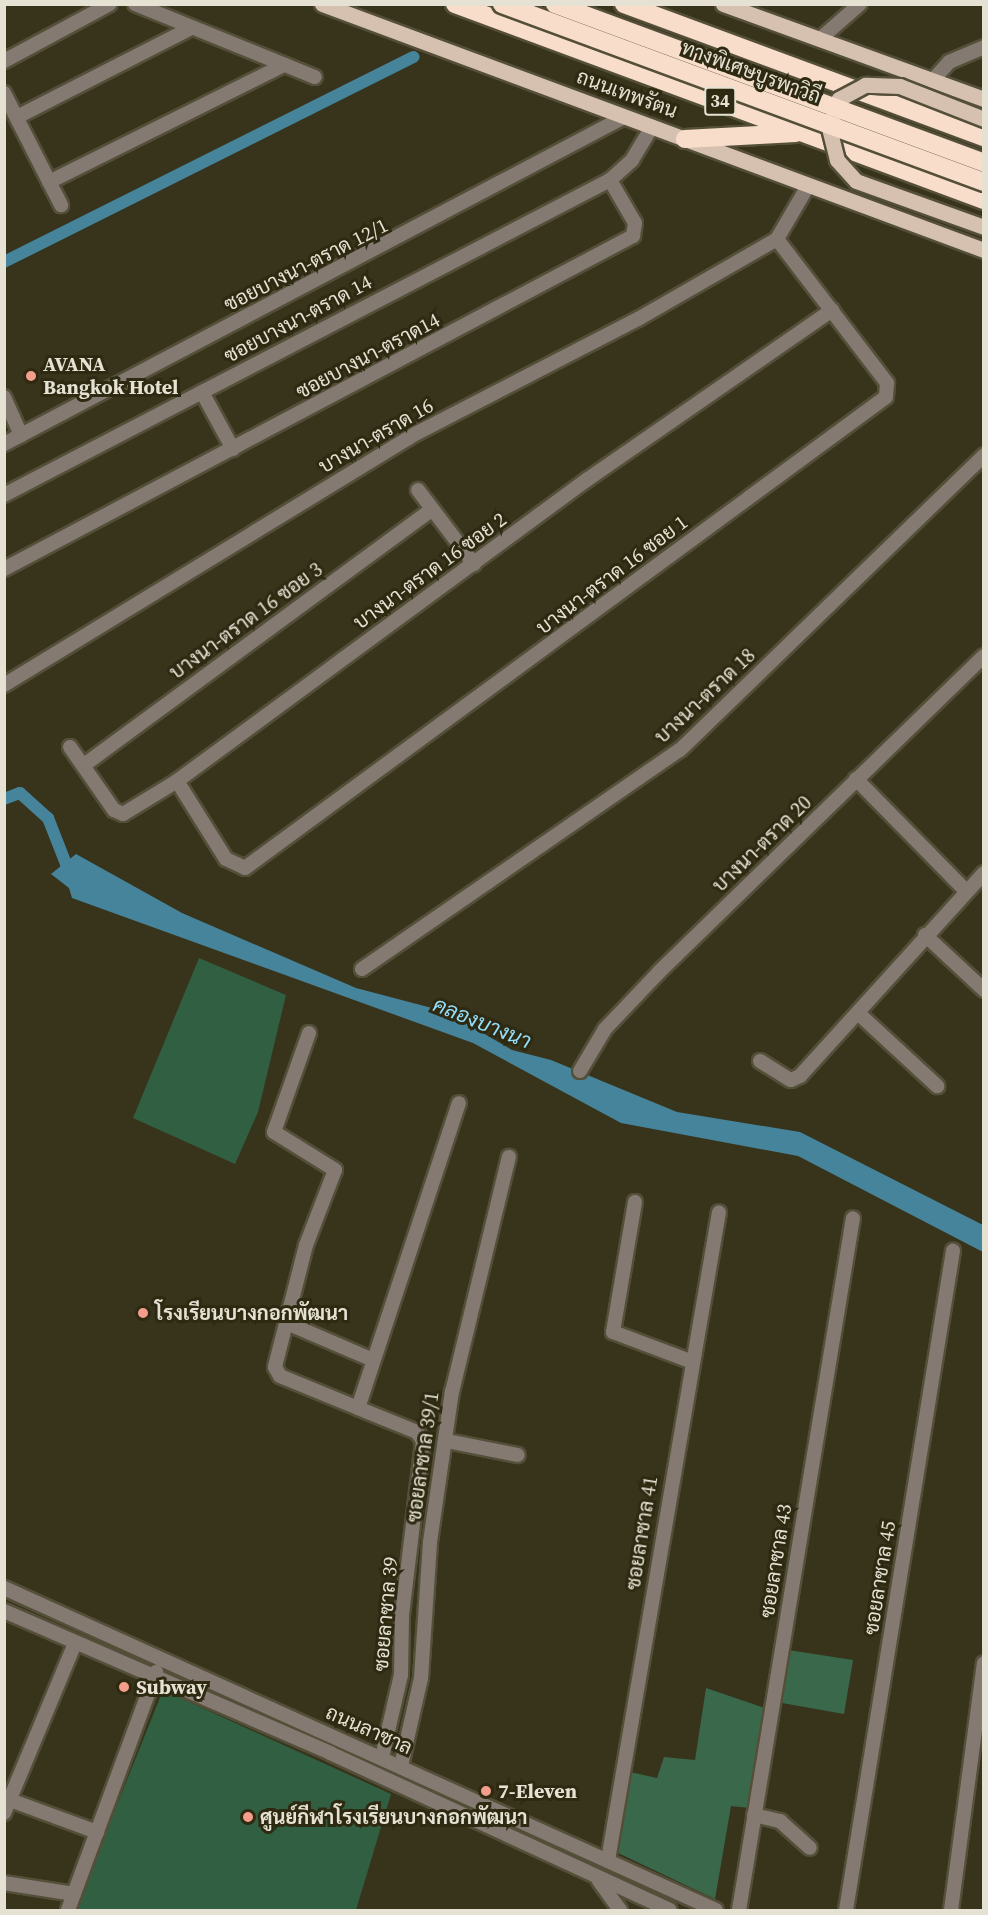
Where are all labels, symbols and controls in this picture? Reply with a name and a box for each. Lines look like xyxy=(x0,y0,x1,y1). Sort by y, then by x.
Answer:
street label: ทางพิเศษบูรพาวิถี xyxy=(678,36,824,108)
street label: ถนนเทพรัตน xyxy=(573,65,681,123)
road number: 34 xyxy=(704,86,736,116)
street label: ซอยบางนา-ตราด 12/1 xyxy=(220,213,392,317)
street label: ซอยบางนา-ตราด 14 xyxy=(220,270,376,368)
street label: ซอยบางนา-ตราด14 xyxy=(292,308,444,404)
place label: AVANA Bangkok Hotel xyxy=(43,352,178,399)
marker: AVANA Bangkok Hotel xyxy=(24,369,38,383)
street label: บางนา-ตราด 16 xyxy=(314,394,438,478)
street label: บางนา-ตราด 16 ซอย 2 xyxy=(349,507,511,635)
street label: บางนา-ตราด 16 ซอย 1 xyxy=(532,510,692,640)
street label: บางนา-ตราด 16 ซอย 3 xyxy=(165,557,327,685)
street label: บางนา-ตราด 18 xyxy=(650,643,760,749)
street label: บางนา-ตราด 20 xyxy=(707,791,817,897)
water label: คลองบางนา xyxy=(429,992,535,1054)
place label: โรงเรียนบางกอกพัฒนา xyxy=(155,1301,348,1325)
marker: โรงเรียนบางกอกพัฒนา xyxy=(136,1306,150,1320)
street label: ซอยลาซาล 39/1 xyxy=(402,1390,444,1524)
street label: ซอยลาซาล 41 xyxy=(621,1474,663,1592)
street label: ซอยลาซาล 43 xyxy=(755,1502,797,1620)
street label: ซอยลาซาล 45 xyxy=(859,1519,901,1637)
street label: ซอยลาซาล 39 xyxy=(369,1556,403,1672)
place label: Subway xyxy=(136,1675,207,1699)
marker: Subway xyxy=(117,1680,131,1694)
street label: ถนนลาซาล xyxy=(322,1700,416,1760)
place label: 7-Eleven xyxy=(498,1779,577,1803)
marker: 7-Eleven xyxy=(479,1784,493,1798)
place label: ศูนย์กีฬาโรงเรียนบางกอกพัฒนา xyxy=(260,1805,527,1829)
marker: ศูนย์กีฬาโรงเรียนบางกอกพัฒนา xyxy=(241,1810,255,1824)

